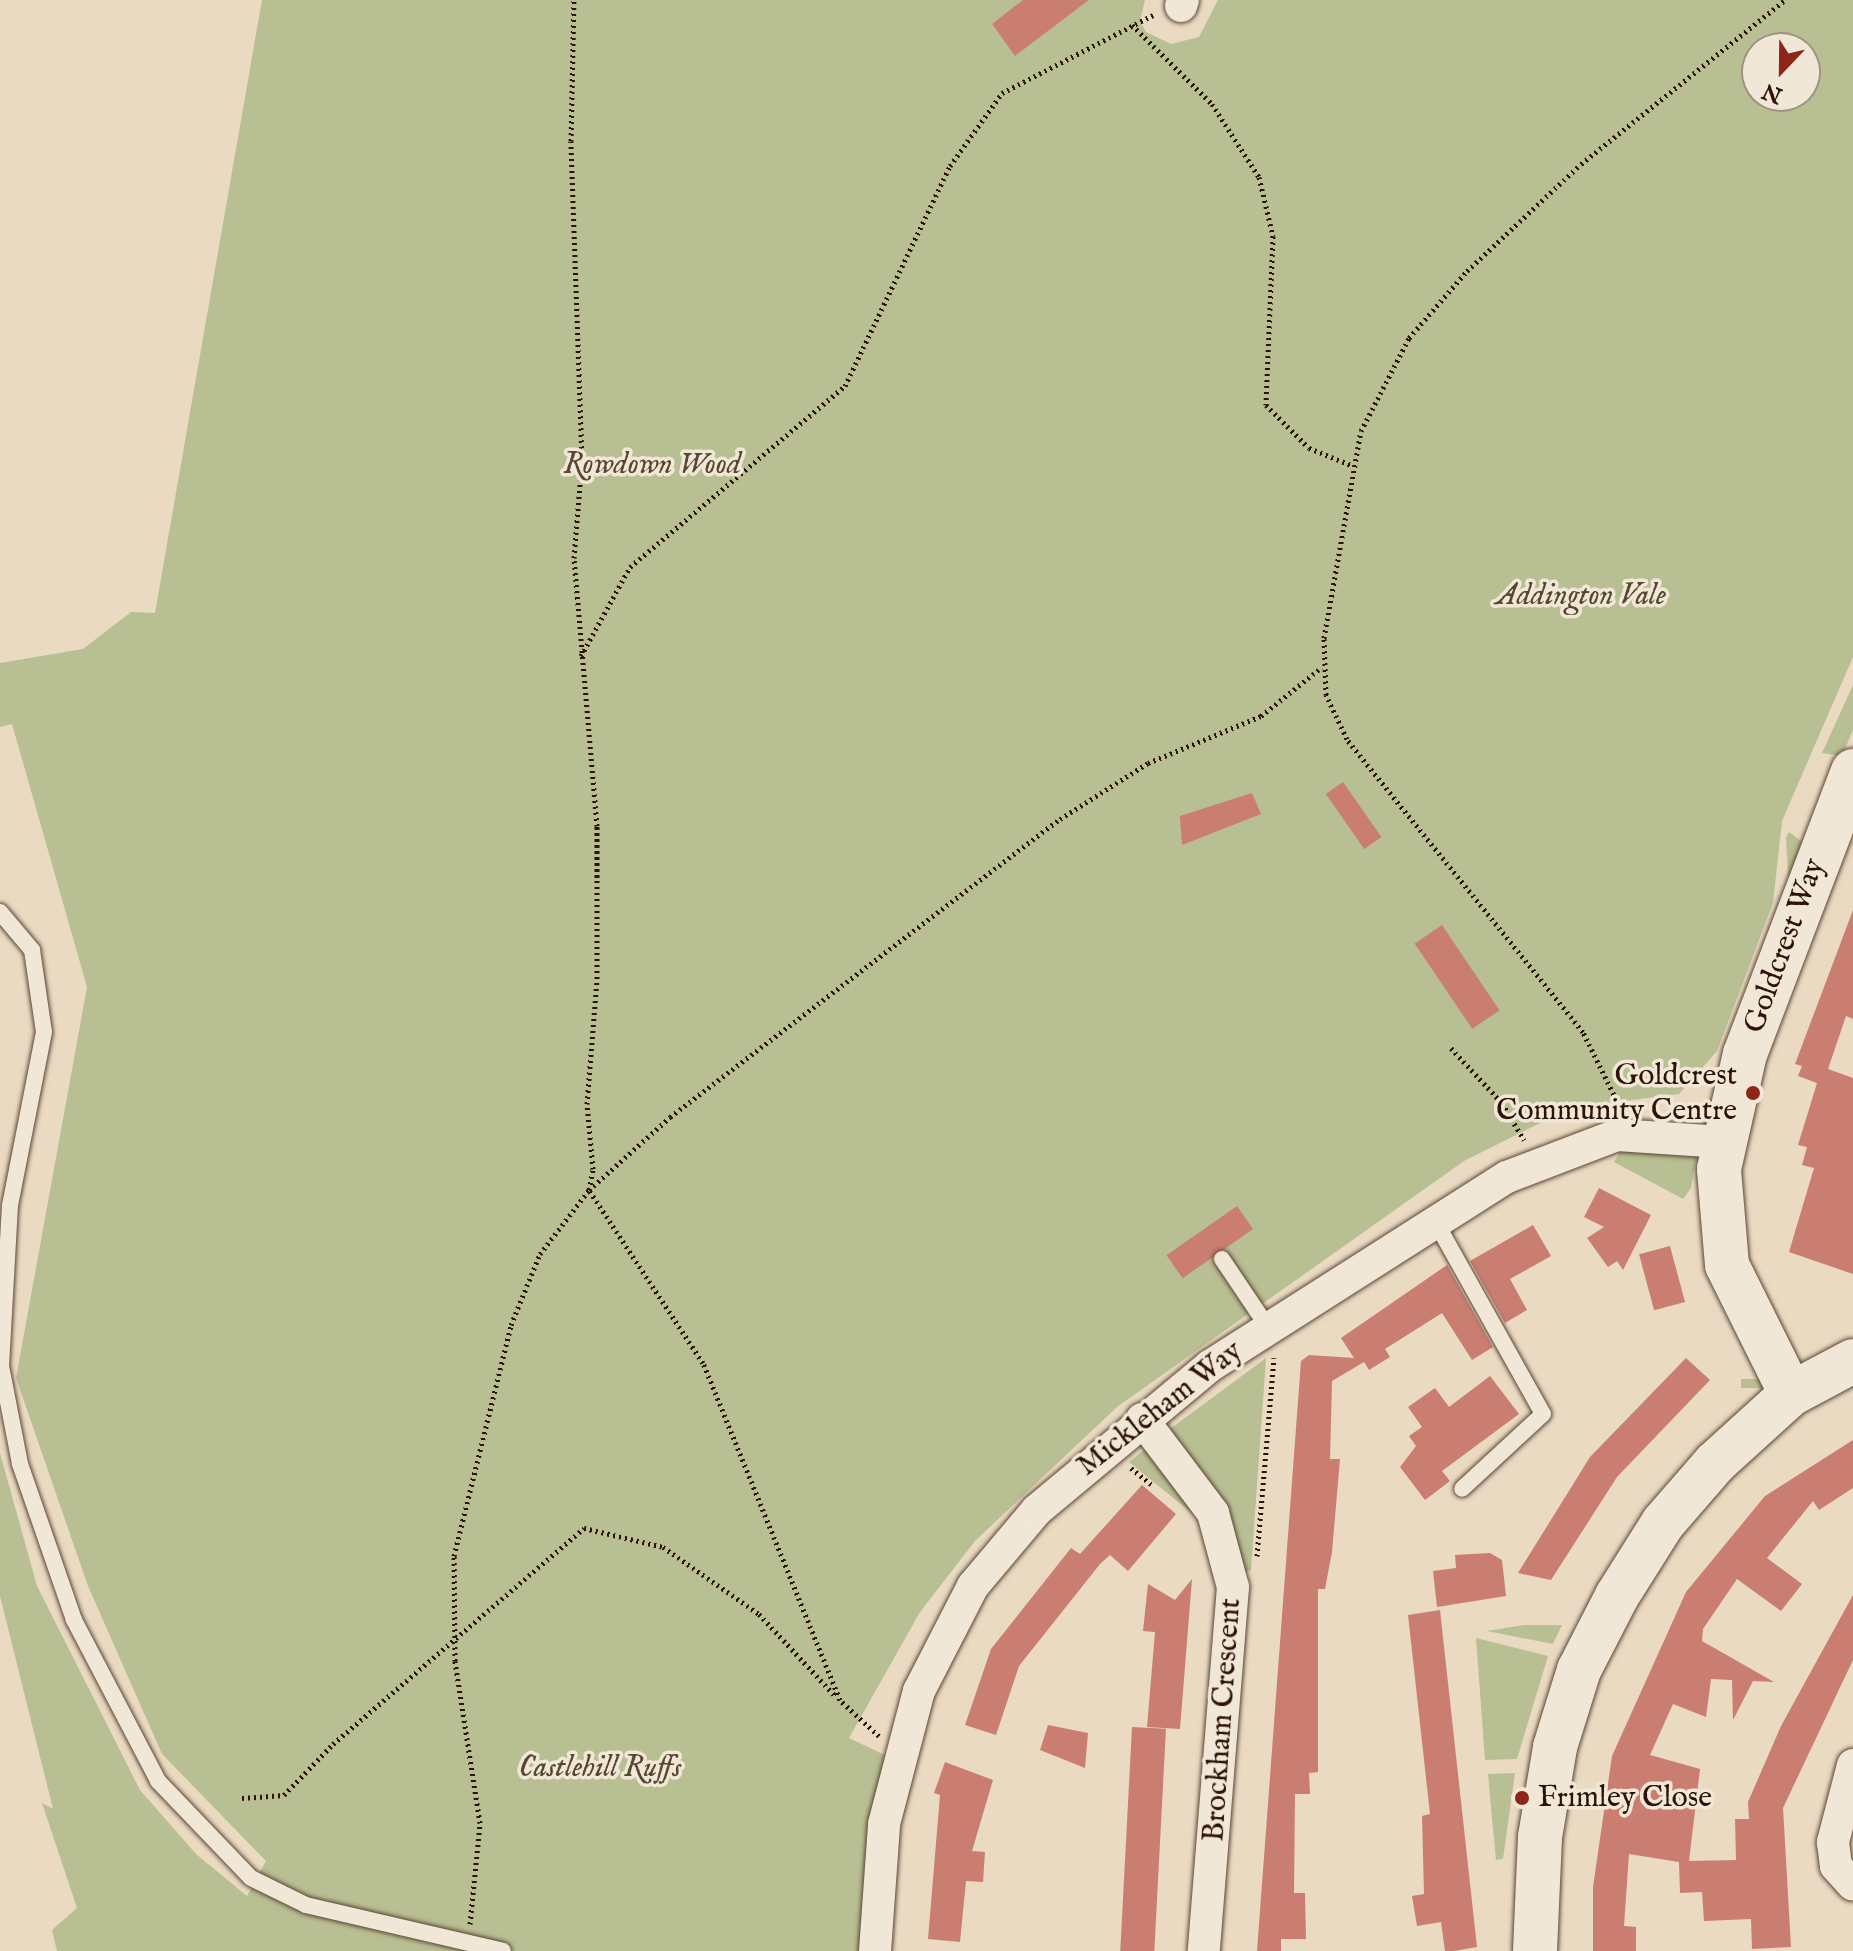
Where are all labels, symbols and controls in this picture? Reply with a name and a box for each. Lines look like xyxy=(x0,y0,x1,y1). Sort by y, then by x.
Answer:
north arrow xyxy=(1741,32,1821,112)
text: N xyxy=(1759,76,1787,109)
park label: Rowdown Wood xyxy=(563,447,741,483)
park label: Addington Vale xyxy=(1496,578,1666,614)
street label: Goldcrest Way xyxy=(1737,854,1833,1038)
place label: Goldcrest Community Centre xyxy=(1496,1058,1737,1128)
marker: Goldcrest Community Centre xyxy=(1744,1084,1762,1102)
street label: Mickleham Way xyxy=(1070,1333,1250,1485)
street label: Brockham Crescent xyxy=(1197,1597,1249,1843)
park label: Castlehill Ruffs xyxy=(519,1750,681,1786)
place label: Frimley Close xyxy=(1538,1780,1712,1816)
marker: Frimley Close xyxy=(1513,1789,1531,1807)

